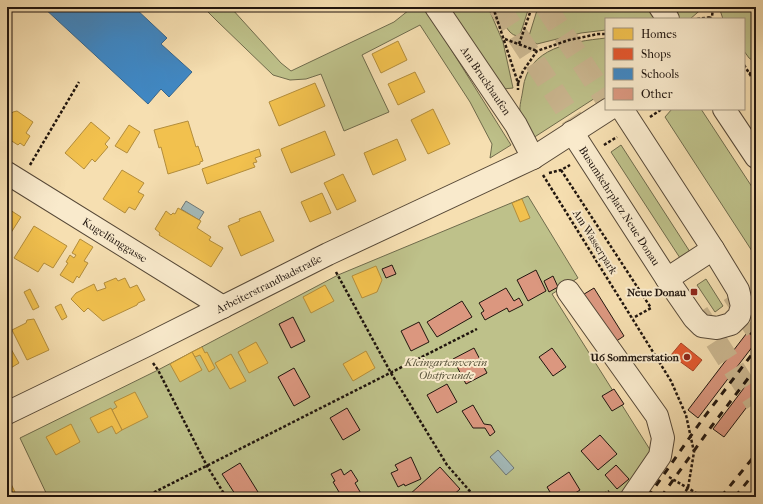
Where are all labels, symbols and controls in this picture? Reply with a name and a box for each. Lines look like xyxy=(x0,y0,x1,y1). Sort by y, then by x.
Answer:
legend xyxy=(605,18,745,110)
text: Homes xyxy=(641,27,677,41)
street label: Am Bruckhaufen xyxy=(458,43,514,118)
text: Shops xyxy=(641,47,671,61)
text: Schools xyxy=(641,67,680,81)
text: Other xyxy=(641,87,673,101)
street label: Busumkehrplatz Neue Donau xyxy=(577,144,663,269)
street label: Am Wasserpark xyxy=(569,206,620,277)
street label: Kugelfanggasse xyxy=(80,215,150,265)
street label: Arbeiterstrandbadstraße xyxy=(213,252,324,316)
place label: Neue Donau xyxy=(627,286,687,299)
marker: Neue Donau xyxy=(689,287,699,297)
place label: U6 Sommerstation xyxy=(590,351,680,364)
marker: U6 Sommerstation xyxy=(682,352,692,362)
park label: Kleingartenverein Obstfreunde xyxy=(404,356,487,382)

